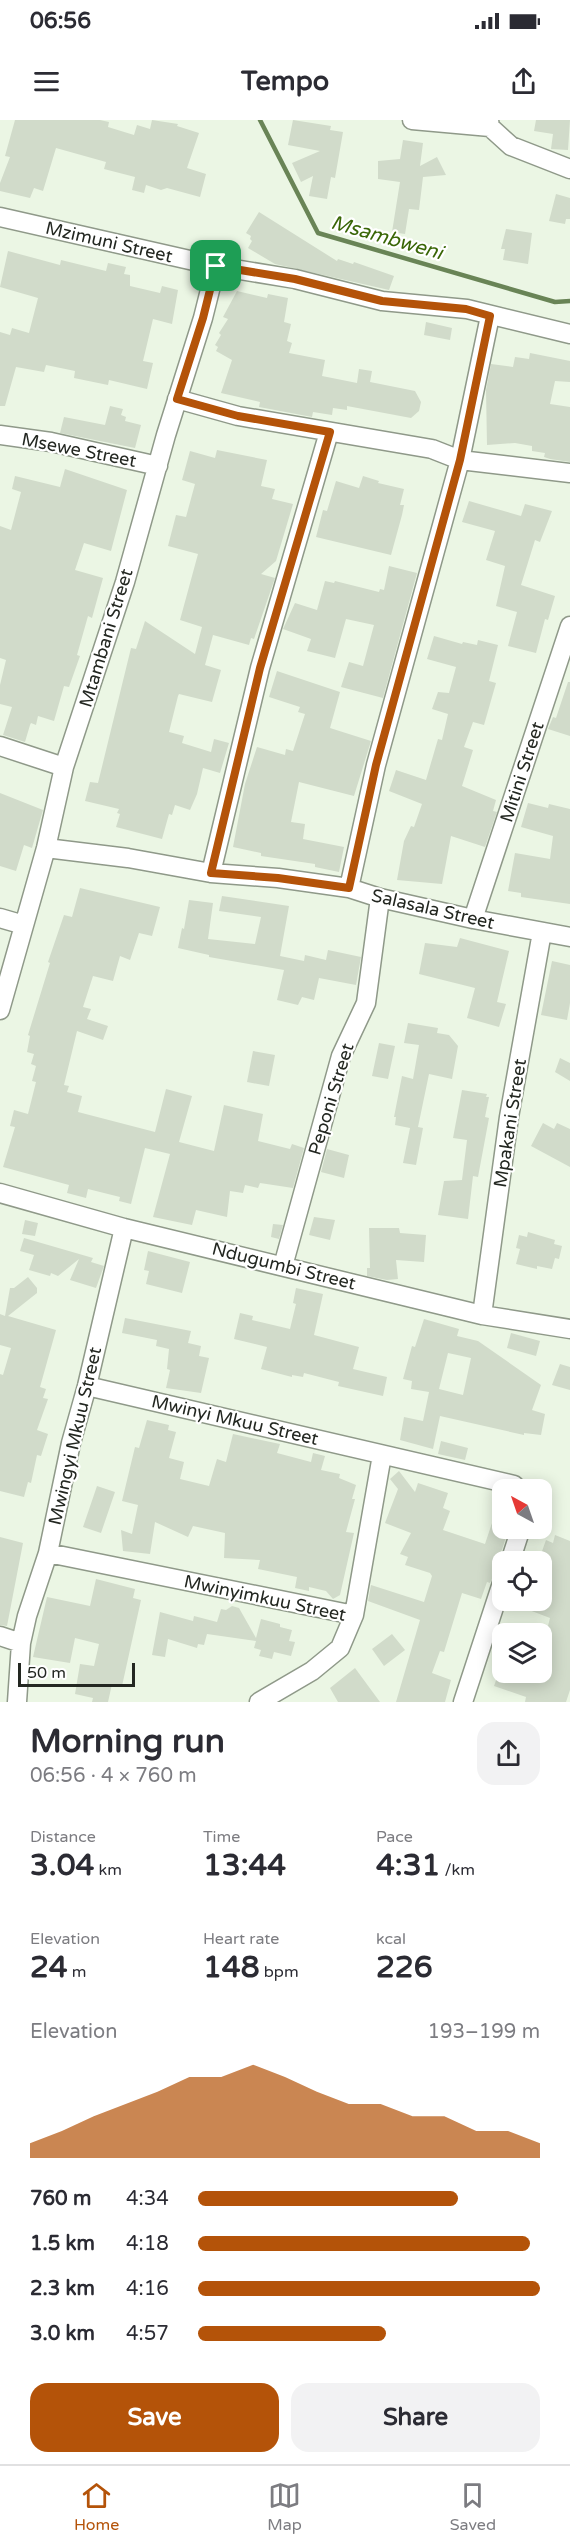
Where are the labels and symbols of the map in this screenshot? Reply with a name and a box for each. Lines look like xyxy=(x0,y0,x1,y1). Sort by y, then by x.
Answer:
water label: Msambweni xyxy=(328,211,448,266)
street label: Mzimuni Street xyxy=(43,217,175,267)
pin xyxy=(190,240,241,291)
street label: Msewe Street xyxy=(20,428,138,472)
street label: Mtambani Street xyxy=(74,566,138,710)
street label: Mitini Street xyxy=(495,719,549,825)
street label: Salasala Street xyxy=(369,884,497,934)
street label: Peponi Street xyxy=(304,1040,358,1158)
street label: Mpakani Street xyxy=(489,1057,531,1189)
street label: Ndugumbi Street xyxy=(210,1238,358,1295)
street label: Mwingyi Mkuu Street xyxy=(44,1345,106,1527)
street label: Mwinyi Mkuu Street xyxy=(149,1390,321,1450)
north arrow xyxy=(492,1479,552,1539)
street label: Mwinyimkuu Street xyxy=(182,1570,348,1626)
scale bar xyxy=(18,1660,135,1688)

